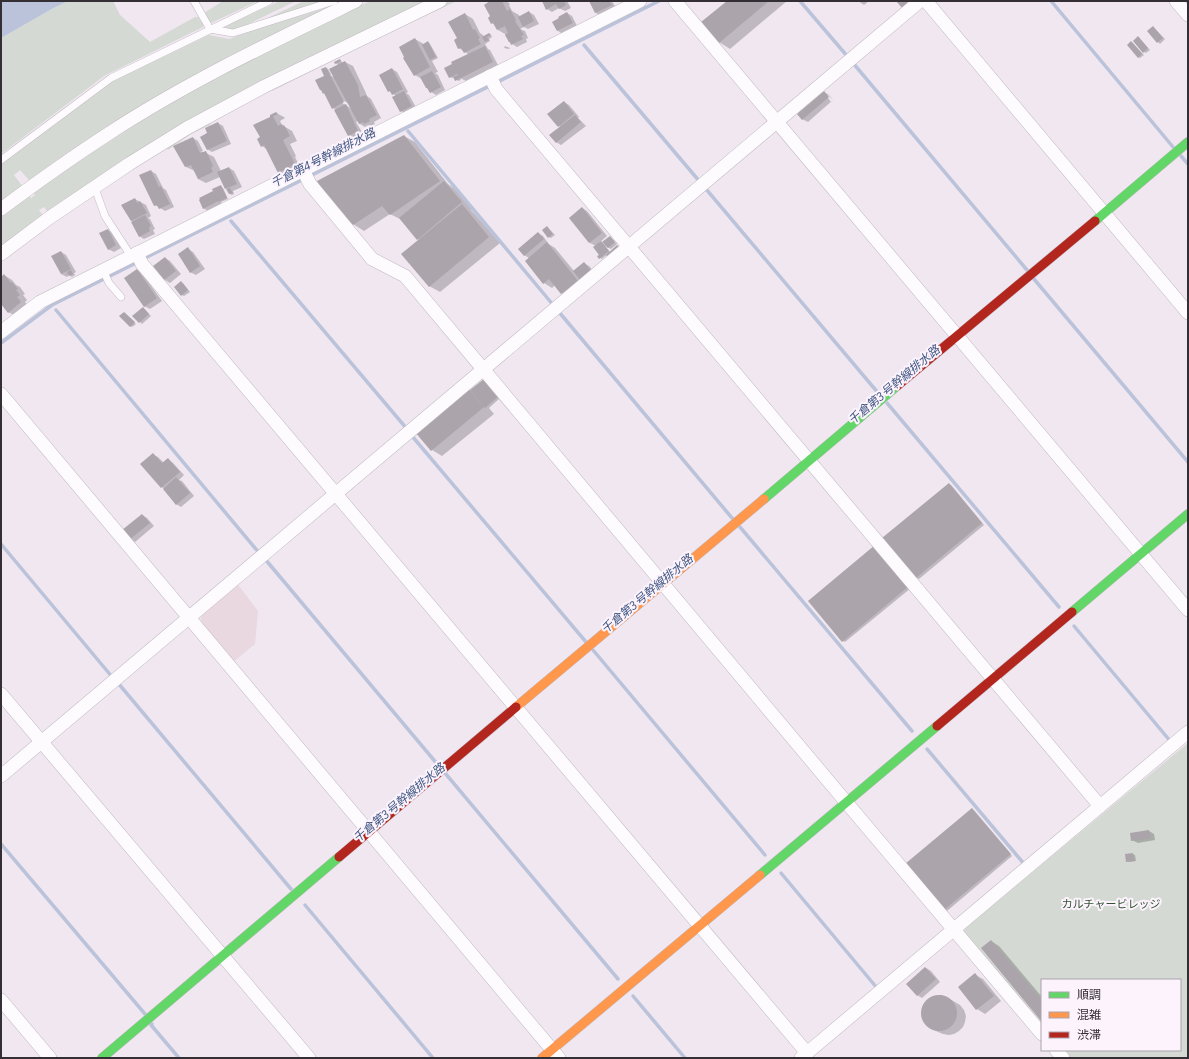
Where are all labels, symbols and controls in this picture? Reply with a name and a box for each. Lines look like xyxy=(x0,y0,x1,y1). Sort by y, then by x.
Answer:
water label: 千倉第4号幹線排水路 xyxy=(268,124,378,190)
water label: 千倉第3号幹線排水路 xyxy=(845,341,943,427)
water label: 千倉第3号幹線排水路 xyxy=(598,550,696,636)
water label: 千倉第3号幹線排水路 xyxy=(350,759,448,845)
park label: カルチャービレッジ xyxy=(1062,897,1160,911)
legend xyxy=(1041,979,1181,1051)
text: 順調 xyxy=(1077,987,1101,1002)
text: 混雑 xyxy=(1077,1007,1101,1022)
text: 渋滞 xyxy=(1077,1027,1101,1042)

